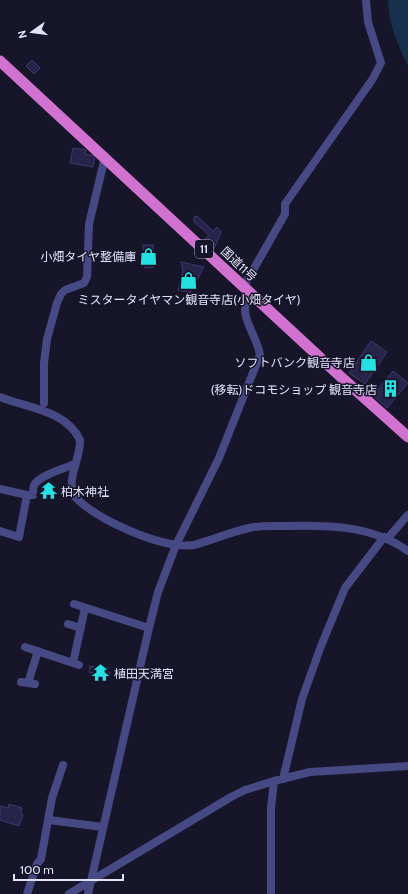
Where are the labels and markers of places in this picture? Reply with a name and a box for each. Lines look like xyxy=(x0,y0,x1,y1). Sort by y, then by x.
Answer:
shop icon: 小畑タイヤ整備庫 xyxy=(139,246,159,266)
place label: 小畑タイヤ整備庫 xyxy=(40,249,136,264)
shop icon: ミスタータイヤマン観音寺店(小畑タイヤ) xyxy=(179,270,199,290)
place label: ミスタータイヤマン観音寺店(小畑タイヤ) xyxy=(78,292,300,307)
shop icon: ソフトバンク観音寺店 xyxy=(358,352,378,372)
place label: ソフトバンク観音寺店 xyxy=(234,355,355,370)
building icon: (移転)ドコモショップ 観音寺店 xyxy=(380,379,400,399)
place label: (移転)ドコモショップ 観音寺店 xyxy=(211,382,377,397)
temple icon: 柏木神社 xyxy=(38,481,58,501)
place label: 柏木神社 xyxy=(61,484,109,499)
temple icon: 植田天満宮 xyxy=(91,663,111,683)
place label: 植田天満宮 xyxy=(114,666,174,681)

